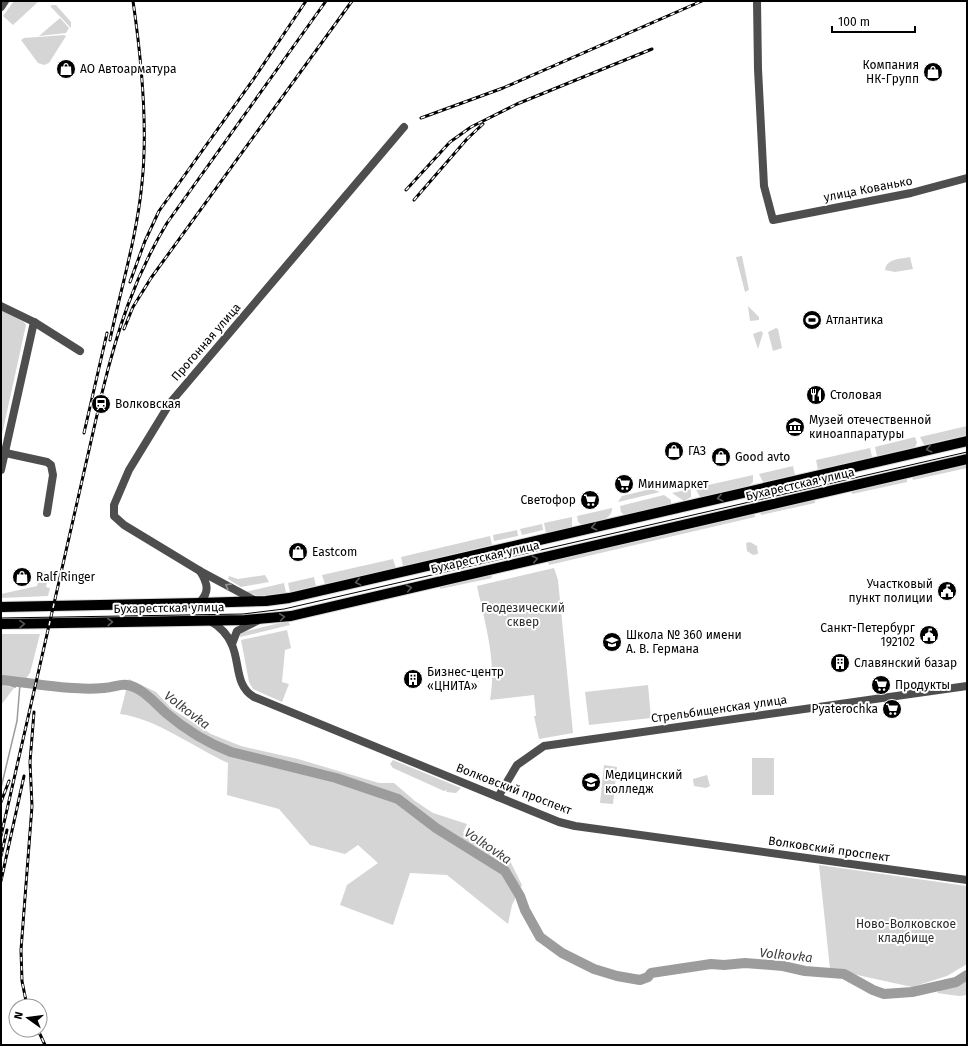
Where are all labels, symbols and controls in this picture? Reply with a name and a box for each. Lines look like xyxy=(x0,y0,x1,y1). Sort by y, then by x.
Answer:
scale bar xyxy=(832,8,915,34)
text: 100 m xyxy=(838,15,870,29)
shop icon: АО Автоарматура xyxy=(55,58,77,80)
place label: Компания НК-Групп xyxy=(863,58,919,86)
shop icon: Компания НК-Групп xyxy=(922,61,944,83)
place label: АО Автоарматура xyxy=(80,62,177,76)
street label: улица Кованько xyxy=(822,174,914,204)
street label: Прогонная улица xyxy=(169,300,243,384)
sports icon: Атлантика xyxy=(801,309,823,331)
place label: Атлантика xyxy=(826,313,883,327)
restaurant icon: Столовая xyxy=(805,384,827,406)
place label: Столовая xyxy=(830,388,882,402)
station icon: Волковская xyxy=(90,393,112,415)
place label: Волковская xyxy=(115,397,181,411)
place label: Музей отечественной киноаппаратуры xyxy=(809,413,931,441)
museum icon: Музей отечественной киноаппаратуры xyxy=(784,416,806,438)
shop icon: ГАЗ xyxy=(663,440,685,462)
place label: ГАЗ xyxy=(688,444,706,458)
one-way arrow xyxy=(926,445,932,453)
shop icon: Good avto xyxy=(710,446,732,468)
place label: Good avto xyxy=(735,450,790,464)
street label: Бухарестская улица xyxy=(744,465,856,503)
supermarket icon: Минимаркет xyxy=(613,473,635,495)
place label: Минимаркет xyxy=(638,477,709,491)
supermarket icon: Светофор xyxy=(579,489,601,511)
place label: Светофор xyxy=(520,493,576,507)
one-way arrow xyxy=(717,493,724,501)
one-way arrow xyxy=(591,522,598,531)
street label: Бухарестская улица xyxy=(429,538,541,576)
shop icon: Eastcom xyxy=(287,541,309,563)
place label: Eastcom xyxy=(312,545,357,559)
one-way arrow xyxy=(532,555,538,563)
shop icon: Ralf Ringer xyxy=(11,566,33,588)
place label: Ralf Ringer xyxy=(36,570,96,584)
one-way arrow xyxy=(355,577,362,586)
place label: Участковый пункт полиции xyxy=(849,577,933,605)
public building icon: Участковый пункт полиции xyxy=(936,580,958,602)
one-way arrow xyxy=(225,583,232,590)
one-way arrow xyxy=(405,585,412,593)
street label: Бухарестская улица xyxy=(113,600,225,616)
park label: Геодезический сквер xyxy=(481,601,565,629)
one-way arrow xyxy=(279,613,285,622)
one-way arrow xyxy=(107,618,113,626)
one-way arrow xyxy=(19,619,25,628)
place label: Санкт-Петербург 192102 xyxy=(820,621,916,649)
public building icon: Санкт-Петербург 192102 xyxy=(918,624,940,646)
place label: Школа № 360 имени А. В. Германа xyxy=(626,628,742,656)
school or university icon: Школа № 360 имени А. В. Германа xyxy=(601,631,623,653)
building icon: Славянский базар xyxy=(829,652,851,674)
place label: Славянский базар xyxy=(854,656,957,670)
place label: Бизнес-центр «ЦНИТА» xyxy=(427,665,504,693)
building icon: Бизнес-центр «ЦНИТА» xyxy=(402,668,424,690)
supermarket icon: Продукты xyxy=(870,674,892,696)
place label: Продукты xyxy=(895,678,950,692)
water label: Volkovka xyxy=(161,688,213,732)
street label: Стрельбищенская улица xyxy=(650,693,788,725)
supermarket icon: Pyaterochka xyxy=(881,698,903,720)
place label: Pyaterochka xyxy=(812,702,878,716)
street label: Волковский проспект xyxy=(454,760,574,818)
place label: Медицинский колледж xyxy=(605,768,682,796)
school or university icon: Медицинский колледж xyxy=(580,771,602,793)
water label: Volkovka xyxy=(462,825,514,867)
street label: Волковский проспект xyxy=(767,834,891,865)
park label: Ново-Волковское кладбище xyxy=(856,917,956,945)
water label: Volkovka xyxy=(759,945,813,965)
north arrow xyxy=(8,998,48,1038)
text: N xyxy=(12,1011,26,1021)

